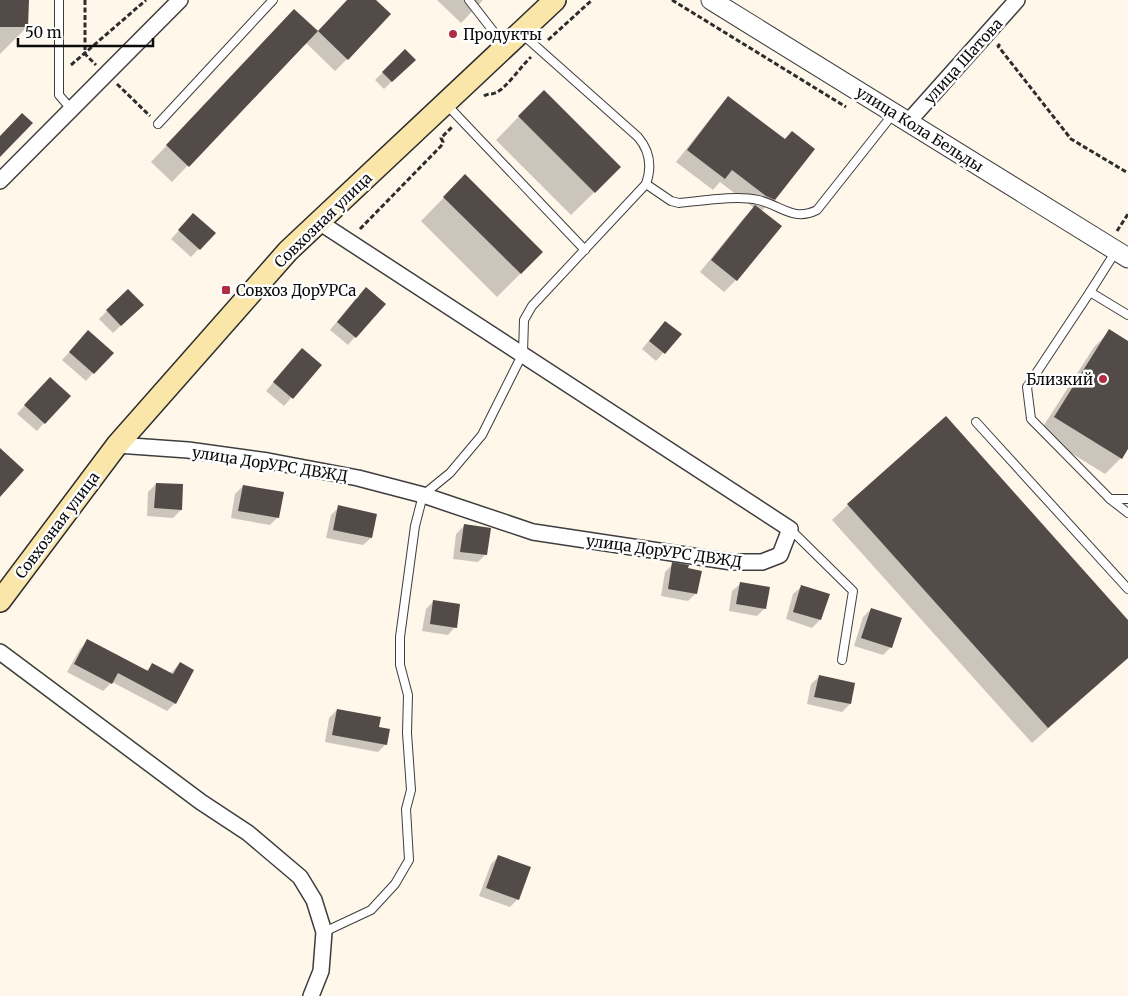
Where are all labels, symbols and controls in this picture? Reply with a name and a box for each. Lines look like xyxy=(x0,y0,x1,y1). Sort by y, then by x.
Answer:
street label: улица Шатова xyxy=(920,14,1006,108)
scale bar xyxy=(18,15,152,47)
text: 50 m xyxy=(25,23,62,42)
place label: Продукты xyxy=(463,25,542,44)
marker: Продукты xyxy=(447,28,459,40)
street label: улица Кола Бельды xyxy=(853,82,987,176)
street label: Совхозная улица xyxy=(270,168,376,272)
place label: Совхоз ДорУPCа xyxy=(236,281,356,300)
marker: Совхоз ДорУPCа xyxy=(220,284,232,296)
place label: Близкий xyxy=(1026,370,1093,389)
marker: Близкий xyxy=(1097,373,1109,385)
street label: улица ДорУРС ДВЖД xyxy=(191,442,349,486)
street label: Совхозная улица xyxy=(11,468,103,582)
street label: улица ДорУРС ДВЖД xyxy=(585,531,743,571)

